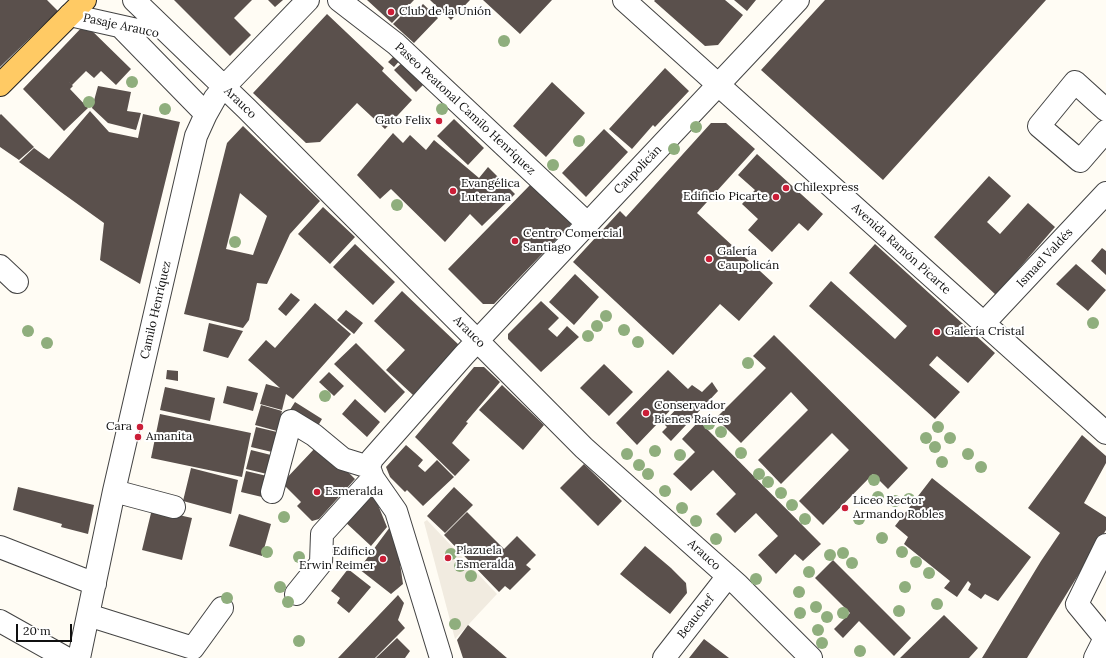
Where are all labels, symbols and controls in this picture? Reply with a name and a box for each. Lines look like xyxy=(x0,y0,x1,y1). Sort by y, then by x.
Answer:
place label: Club de la Unión xyxy=(399,5,491,19)
marker: Club de la Unión xyxy=(386,7,396,17)
street label: Pasaje Arauco xyxy=(82,11,160,41)
street label: Paseo Peatonal Camilo Henríquez xyxy=(392,40,538,178)
street label: Arauco xyxy=(221,84,259,122)
place label: Gato Felix xyxy=(375,114,431,128)
marker: Gato Felix xyxy=(434,116,444,126)
street label: Caupolicán xyxy=(611,143,665,197)
place label: Evangélica Luterana xyxy=(461,177,520,205)
place label: Chilexpress xyxy=(794,181,859,195)
marker: Chilexpress xyxy=(781,183,791,193)
marker: Evangélica Luterana xyxy=(448,186,458,196)
place label: Edificio Picarte xyxy=(683,190,768,204)
marker: Edificio Picarte xyxy=(771,192,781,202)
street label: Avenida Ramón Picarte xyxy=(848,201,954,297)
street label: Ismael Valdés xyxy=(1014,225,1076,291)
place label: Centro Comercial Santiago xyxy=(523,227,622,255)
marker: Centro Comercial Santiago xyxy=(510,236,520,246)
place label: Galería Caupolicán xyxy=(717,245,779,273)
marker: Galería Caupolicán xyxy=(704,254,714,264)
street label: Camilo Henríquez xyxy=(138,260,174,360)
street label: Arauco xyxy=(450,313,488,351)
place label: Galería Cristal xyxy=(945,325,1025,339)
marker: Galería Cristal xyxy=(932,327,942,337)
place label: Conservador Bienes Raíces xyxy=(654,399,729,427)
marker: Conservador Bienes Raíces xyxy=(641,408,651,418)
place label: Cara xyxy=(106,420,132,434)
marker: Cara xyxy=(135,422,145,432)
place label: Amanita xyxy=(146,430,192,444)
marker: Amanita xyxy=(133,432,143,442)
place label: Esmeralda xyxy=(325,485,383,499)
marker: Esmeralda xyxy=(312,487,322,497)
place label: Liceo Rector Armando Robles xyxy=(853,494,944,522)
marker: Liceo Rector Armando Robles xyxy=(840,503,850,513)
street label: Arauco xyxy=(685,537,723,573)
place label: Plazuela Esmeralda xyxy=(456,544,514,572)
place label: Edificio Erwin Reimer xyxy=(299,545,375,573)
marker: Plazuela Esmeralda xyxy=(443,553,453,563)
marker: Edificio Erwin Reimer xyxy=(378,554,388,564)
street label: Beauchef xyxy=(675,592,717,642)
scale bar xyxy=(18,616,74,642)
text: 20 m xyxy=(23,623,51,638)

